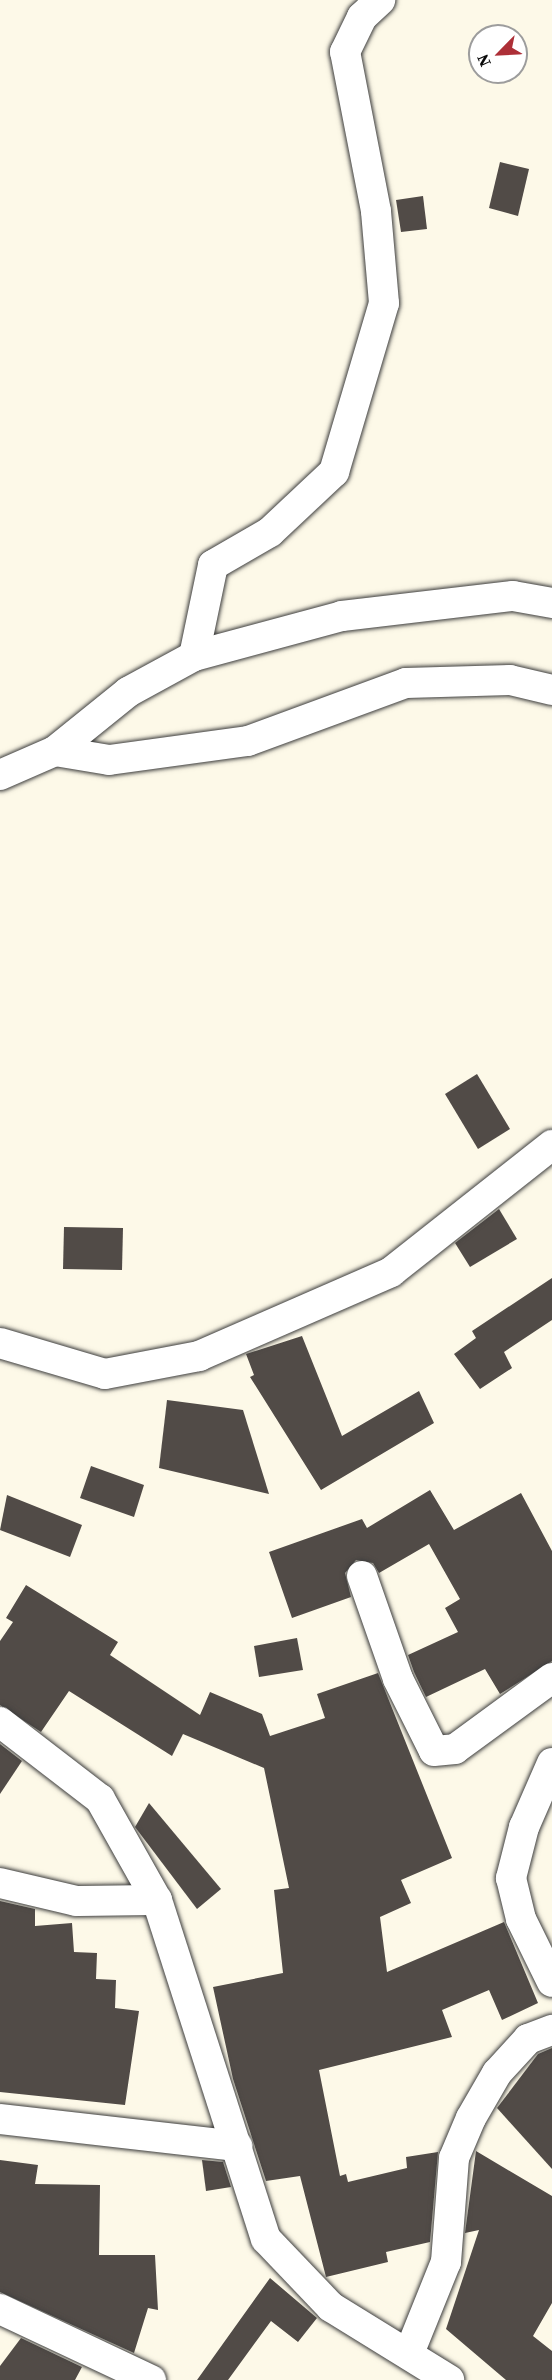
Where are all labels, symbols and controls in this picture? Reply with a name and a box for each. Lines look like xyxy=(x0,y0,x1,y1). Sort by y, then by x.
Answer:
north arrow xyxy=(468,24,528,84)
text: N xyxy=(471,51,496,70)

